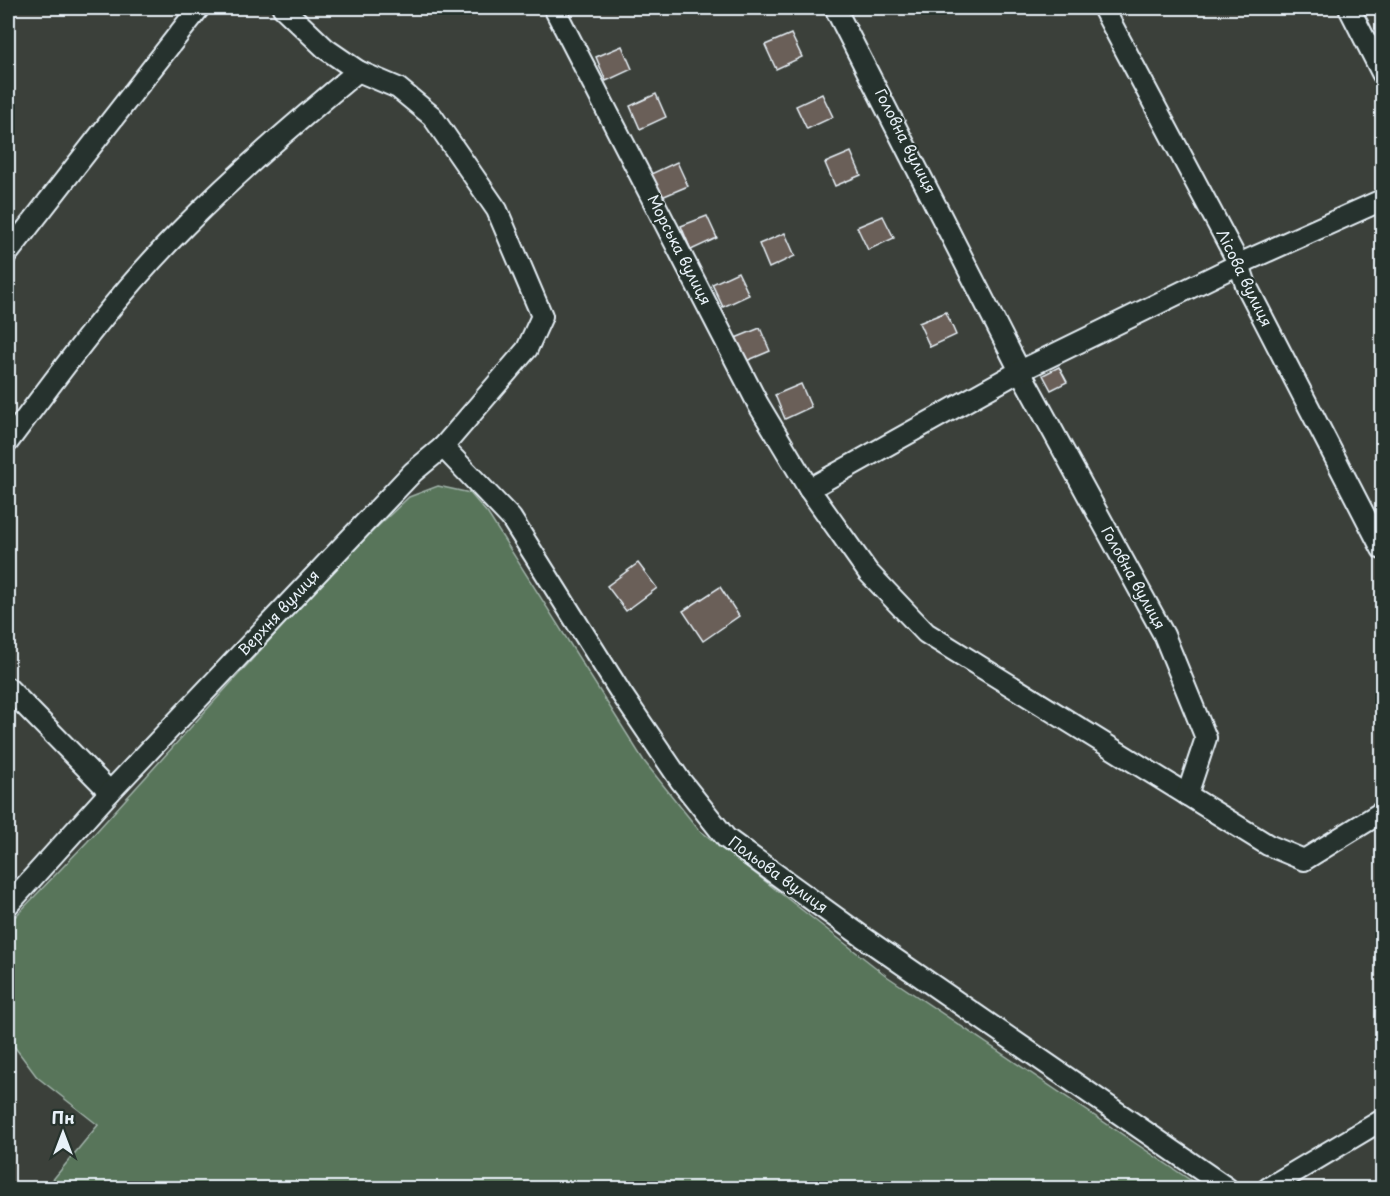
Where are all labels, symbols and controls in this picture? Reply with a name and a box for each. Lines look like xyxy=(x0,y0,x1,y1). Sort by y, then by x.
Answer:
street label: Головна вулиця xyxy=(870,84,943,197)
street label: Морська вулиця xyxy=(643,190,718,309)
street label: Лісова вулиця xyxy=(1212,225,1279,330)
street label: Головна вулиця xyxy=(1096,522,1172,633)
street label: Верхня вулиця xyxy=(232,564,324,660)
street label: Польова вулиця xyxy=(724,830,833,918)
north arrow xyxy=(33,1103,93,1163)
text: Пн xyxy=(51,1105,75,1129)

